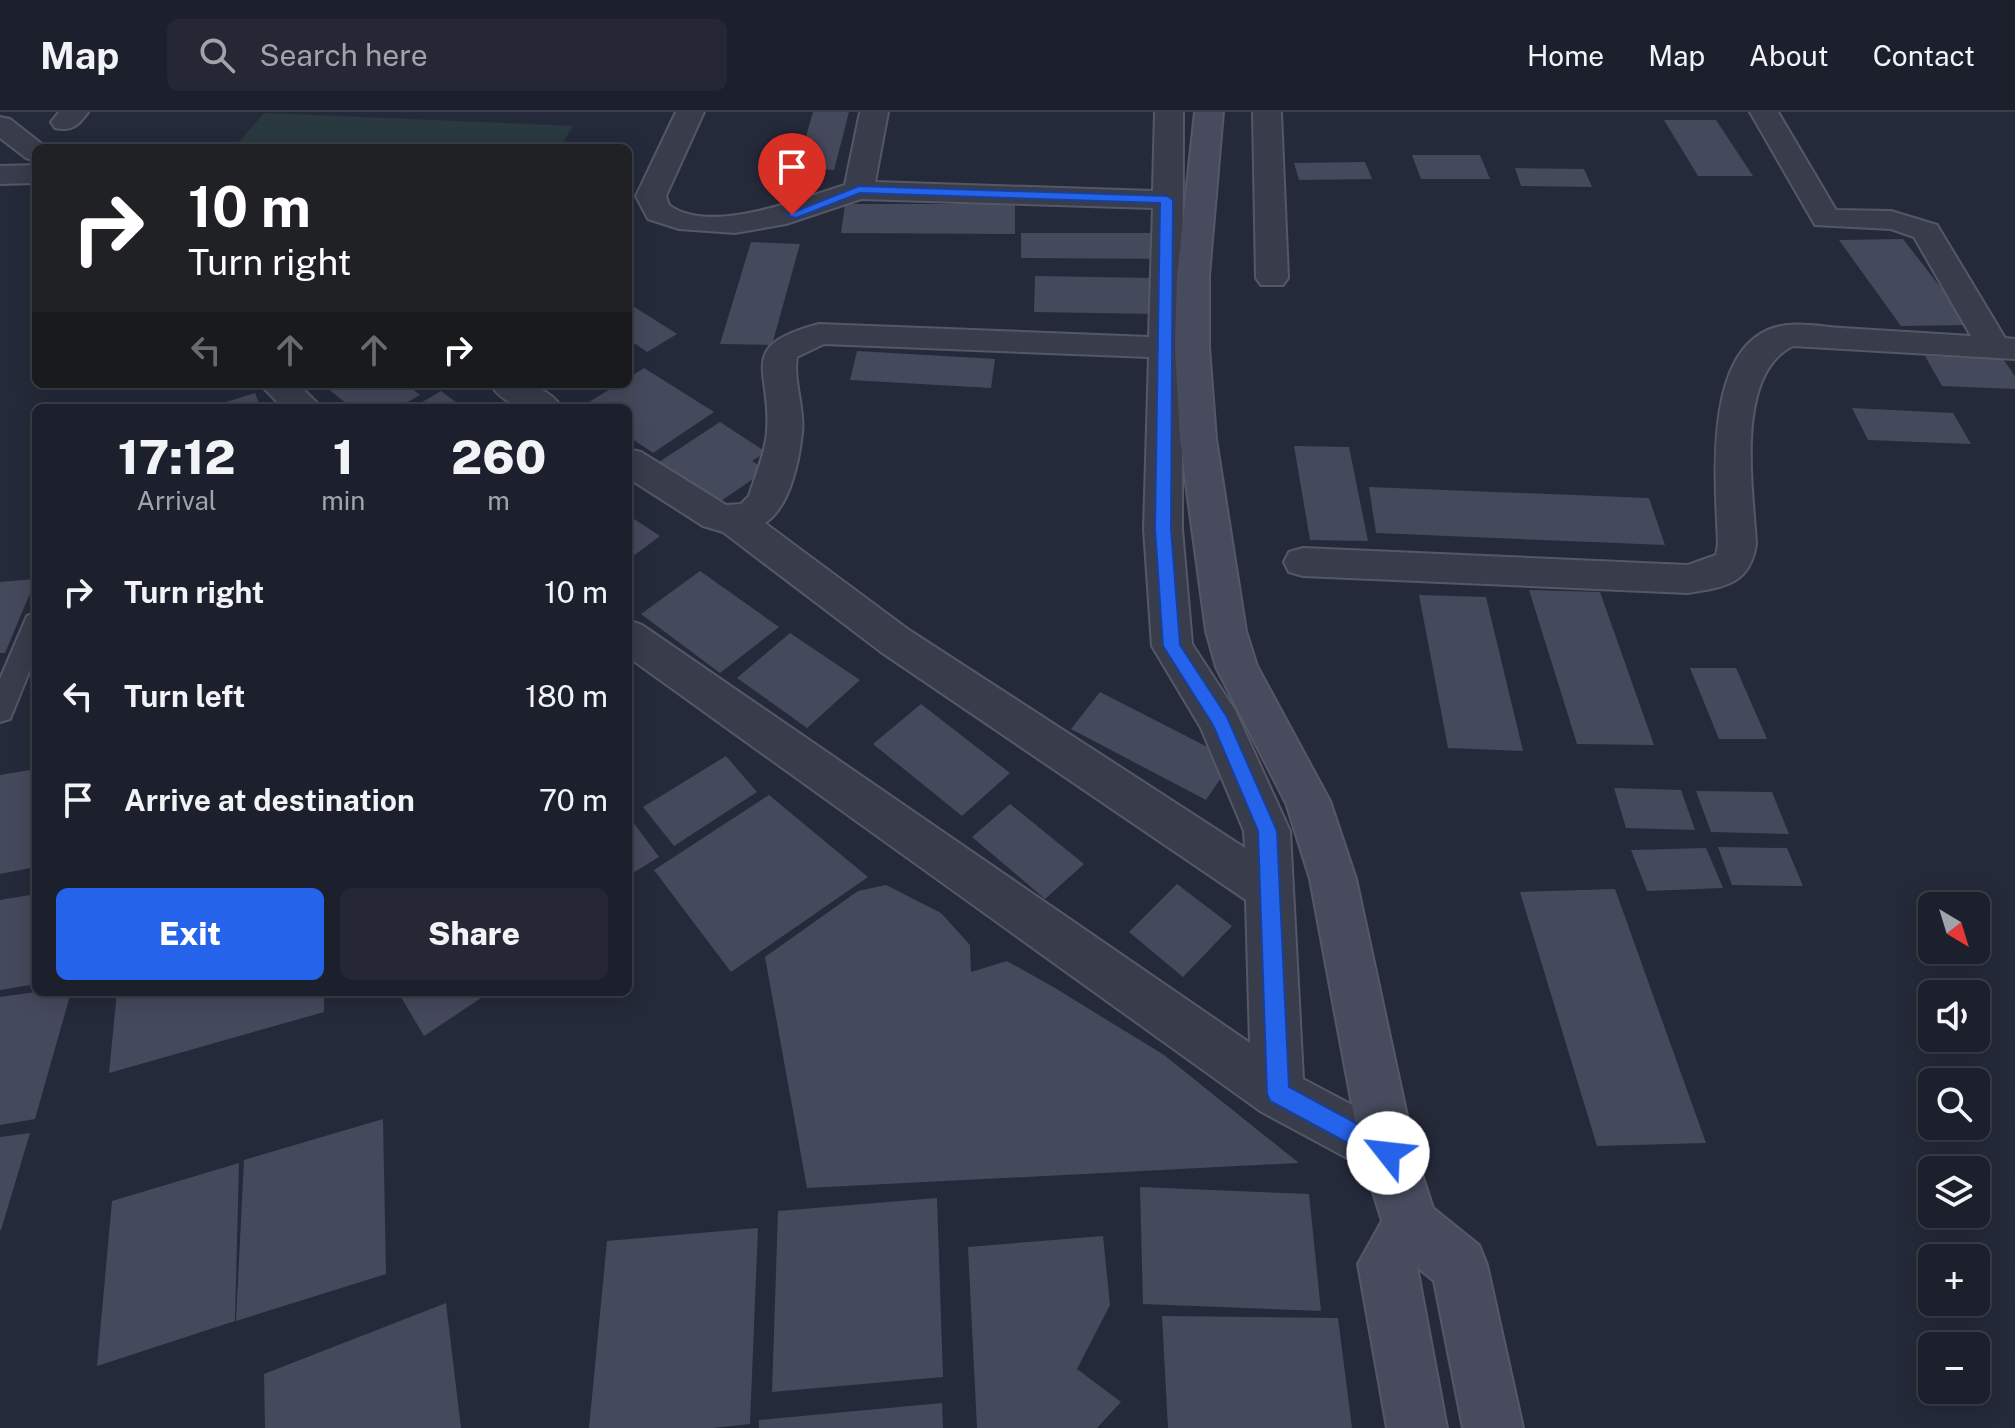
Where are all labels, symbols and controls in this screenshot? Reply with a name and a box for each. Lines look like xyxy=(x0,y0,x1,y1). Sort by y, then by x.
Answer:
search box xyxy=(167,19,727,91)
text: Map xyxy=(40,33,119,78)
icon: search xyxy=(195,33,239,77)
text: Search here xyxy=(259,37,428,73)
text: Home xyxy=(1527,39,1604,72)
text: Map xyxy=(1648,39,1705,72)
text: About xyxy=(1749,39,1829,72)
text: Contact xyxy=(1873,39,1975,72)
pin xyxy=(758,133,826,215)
icon: arrive xyxy=(770,145,814,189)
text: 10 m xyxy=(188,174,311,240)
icon: right xyxy=(56,176,160,280)
text: Turn right xyxy=(188,241,351,283)
icon: left xyxy=(184,328,228,372)
icon: ahead xyxy=(268,328,312,372)
icon: ahead xyxy=(352,328,396,372)
icon: right xyxy=(436,328,480,372)
text: 17:12 xyxy=(118,428,236,485)
text: 1 xyxy=(333,428,354,485)
text: 260 xyxy=(451,428,546,485)
text: Arrival xyxy=(136,485,217,516)
text: min xyxy=(321,485,365,516)
text: m xyxy=(487,485,510,516)
icon: right xyxy=(56,570,100,614)
text: Turn right xyxy=(124,574,264,610)
text: 10 m xyxy=(544,574,608,610)
icon: left xyxy=(56,674,100,718)
text: Turn left xyxy=(124,678,245,714)
text: 180 m xyxy=(525,678,608,714)
icon: arrive xyxy=(56,778,100,822)
text: Arrive at destination xyxy=(124,782,415,818)
text: 70 m xyxy=(539,782,608,818)
button: Exit xyxy=(56,888,324,980)
button: Share xyxy=(340,888,608,980)
north arrow xyxy=(1918,892,1990,964)
map controls xyxy=(1918,892,1990,1404)
button: sound xyxy=(1918,980,1990,1052)
button: search xyxy=(1918,1068,1990,1140)
position arrow xyxy=(1346,1111,1430,1195)
button: layers xyxy=(1918,1156,1990,1228)
button: + xyxy=(1918,1244,1990,1316)
button: − xyxy=(1918,1332,1990,1404)

